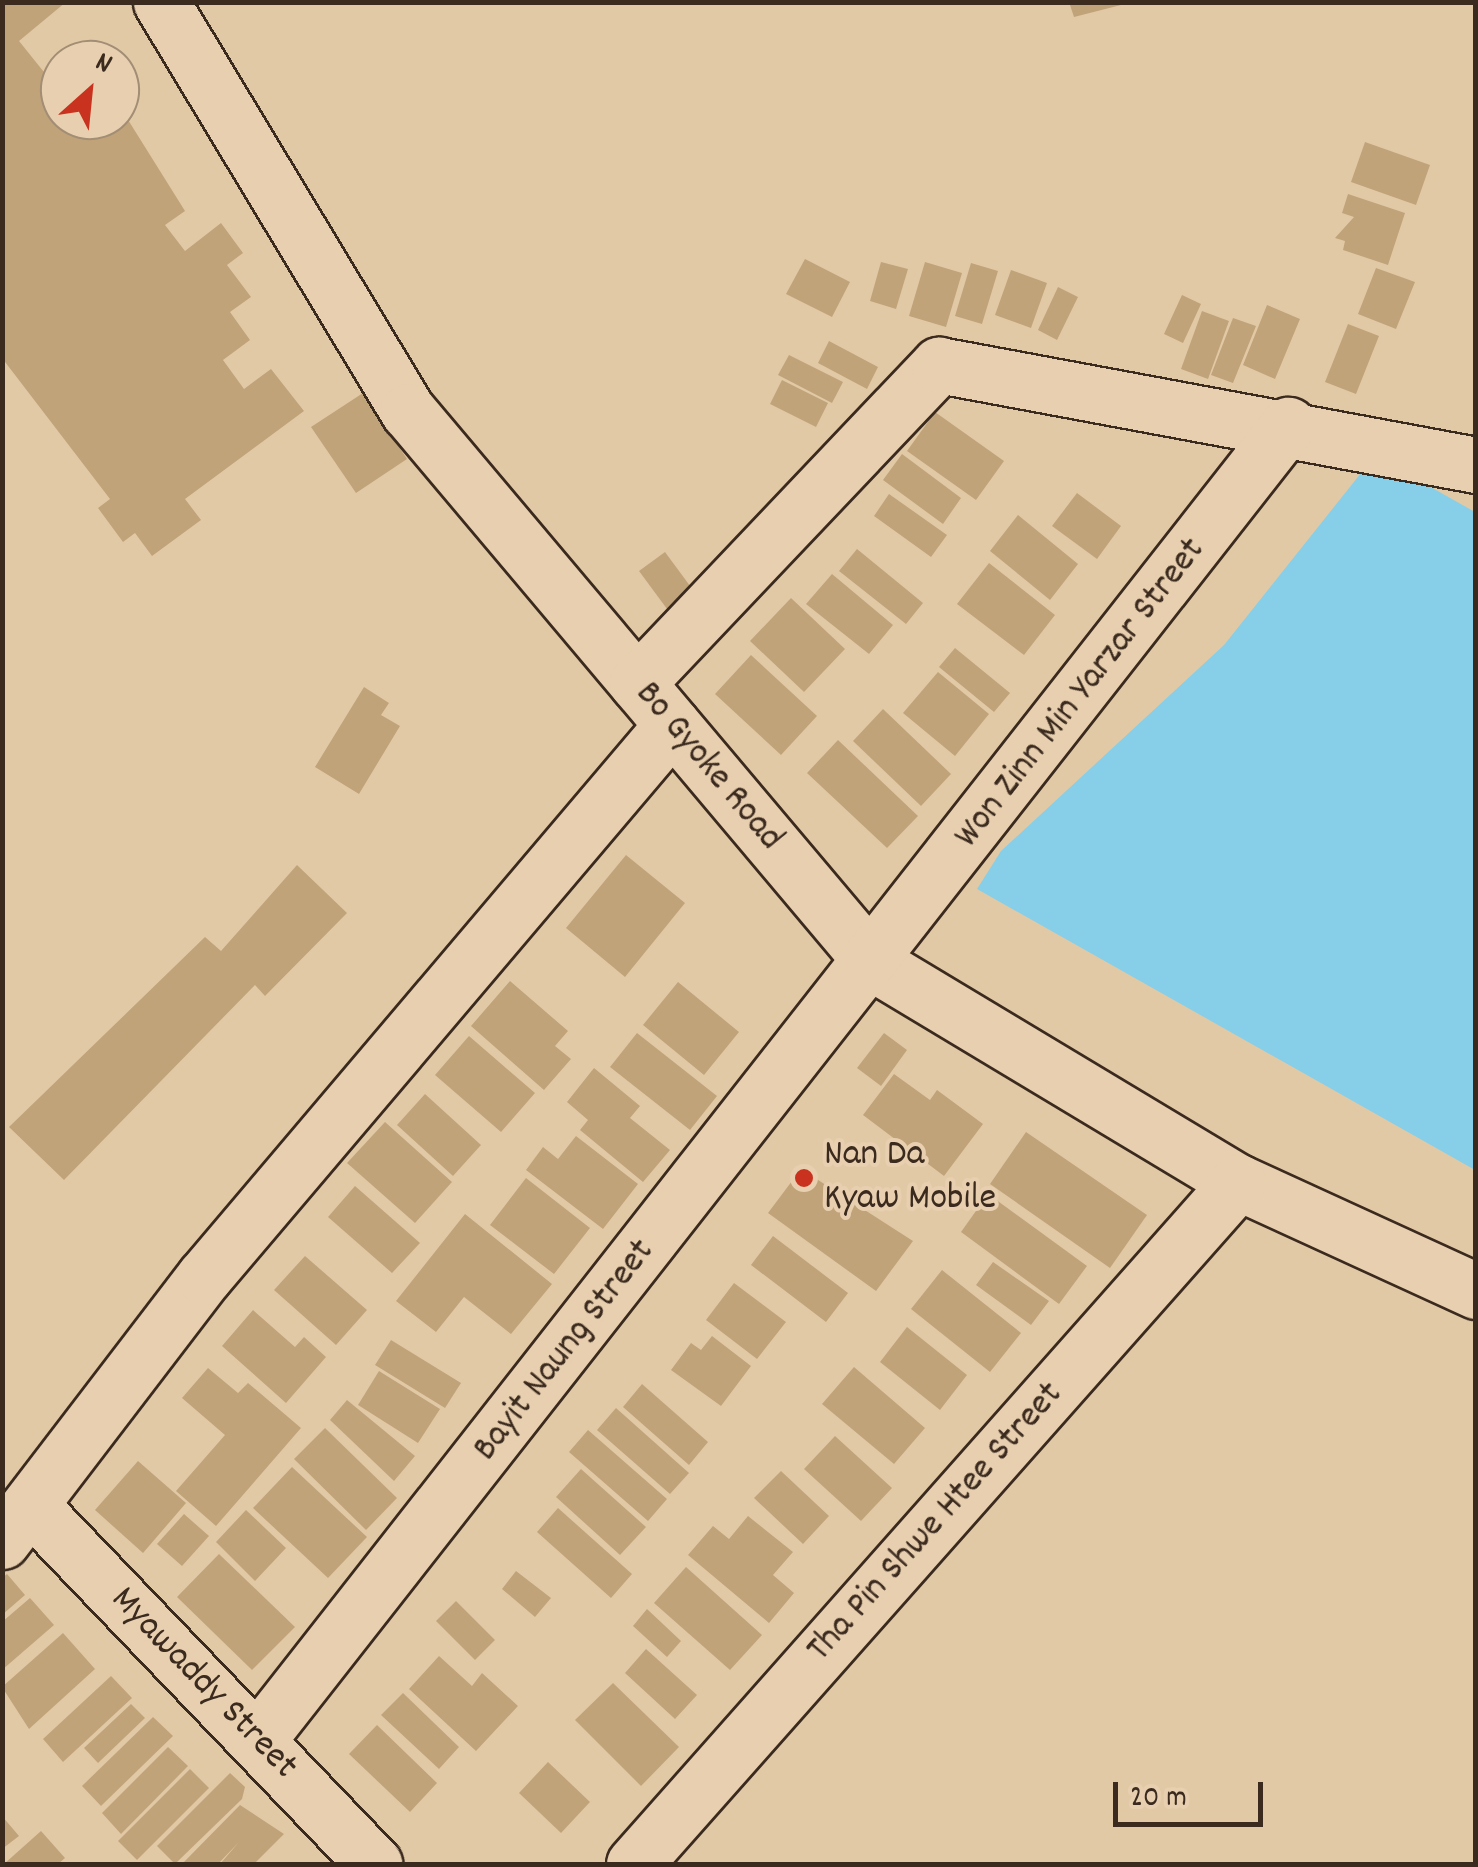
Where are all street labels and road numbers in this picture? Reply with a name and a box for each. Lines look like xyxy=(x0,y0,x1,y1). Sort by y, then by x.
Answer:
street label: Won Zinn Min Yarzar Street xyxy=(946,530,1216,858)
street label: Bo Gyoke Road xyxy=(624,673,792,861)
street label: Bayit Naung Street xyxy=(464,1231,666,1471)
street label: Tha Pin Shwe Htee Street xyxy=(798,1373,1074,1673)
street label: Myawaddy Street xyxy=(100,1578,306,1790)

